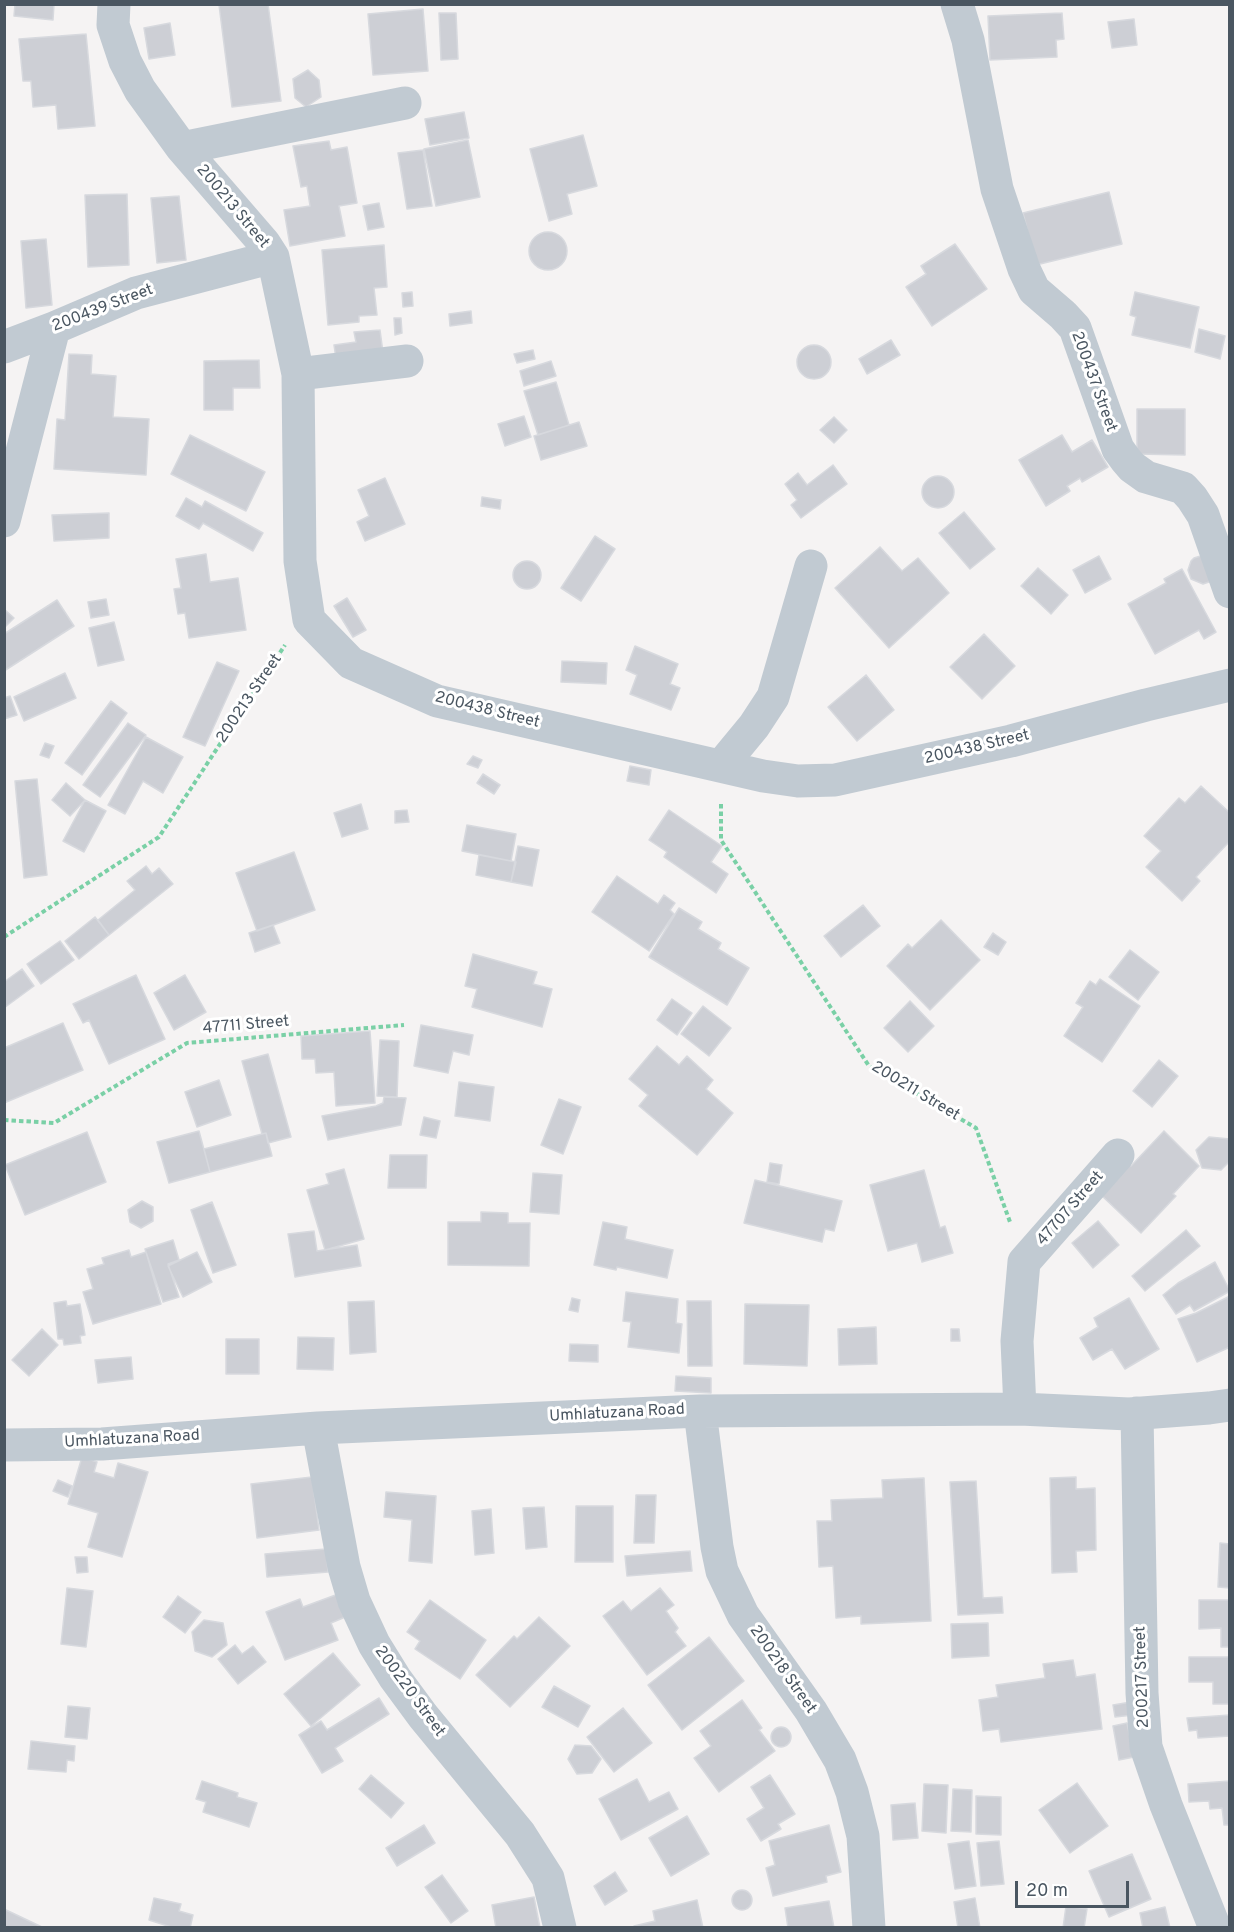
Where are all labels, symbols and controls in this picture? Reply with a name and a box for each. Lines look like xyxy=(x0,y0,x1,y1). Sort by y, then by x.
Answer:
street label: 200213 Street xyxy=(191,161,273,253)
street label: 200439 Street xyxy=(50,281,156,337)
street label: 200437 Street xyxy=(1066,329,1120,435)
street label: 200213 Street xyxy=(213,651,287,747)
street label: 200438 Street xyxy=(433,689,541,733)
street label: 200438 Street xyxy=(923,727,1031,769)
street label: 47711 Street xyxy=(202,1013,290,1039)
street label: 200211 Street xyxy=(867,1058,963,1126)
street label: 47707 Street xyxy=(1033,1168,1109,1250)
street label: Umhlatuzana Road xyxy=(549,1401,685,1427)
street label: Umhlatuzana Road xyxy=(64,1427,200,1453)
street label: 200218 Street xyxy=(744,1622,820,1718)
street label: 200217 Street xyxy=(1132,1626,1154,1728)
street label: 200220 Street xyxy=(370,1643,448,1741)
scale bar xyxy=(1018,1869,1132,1907)
text: 20 m xyxy=(1026,1880,1068,1903)

